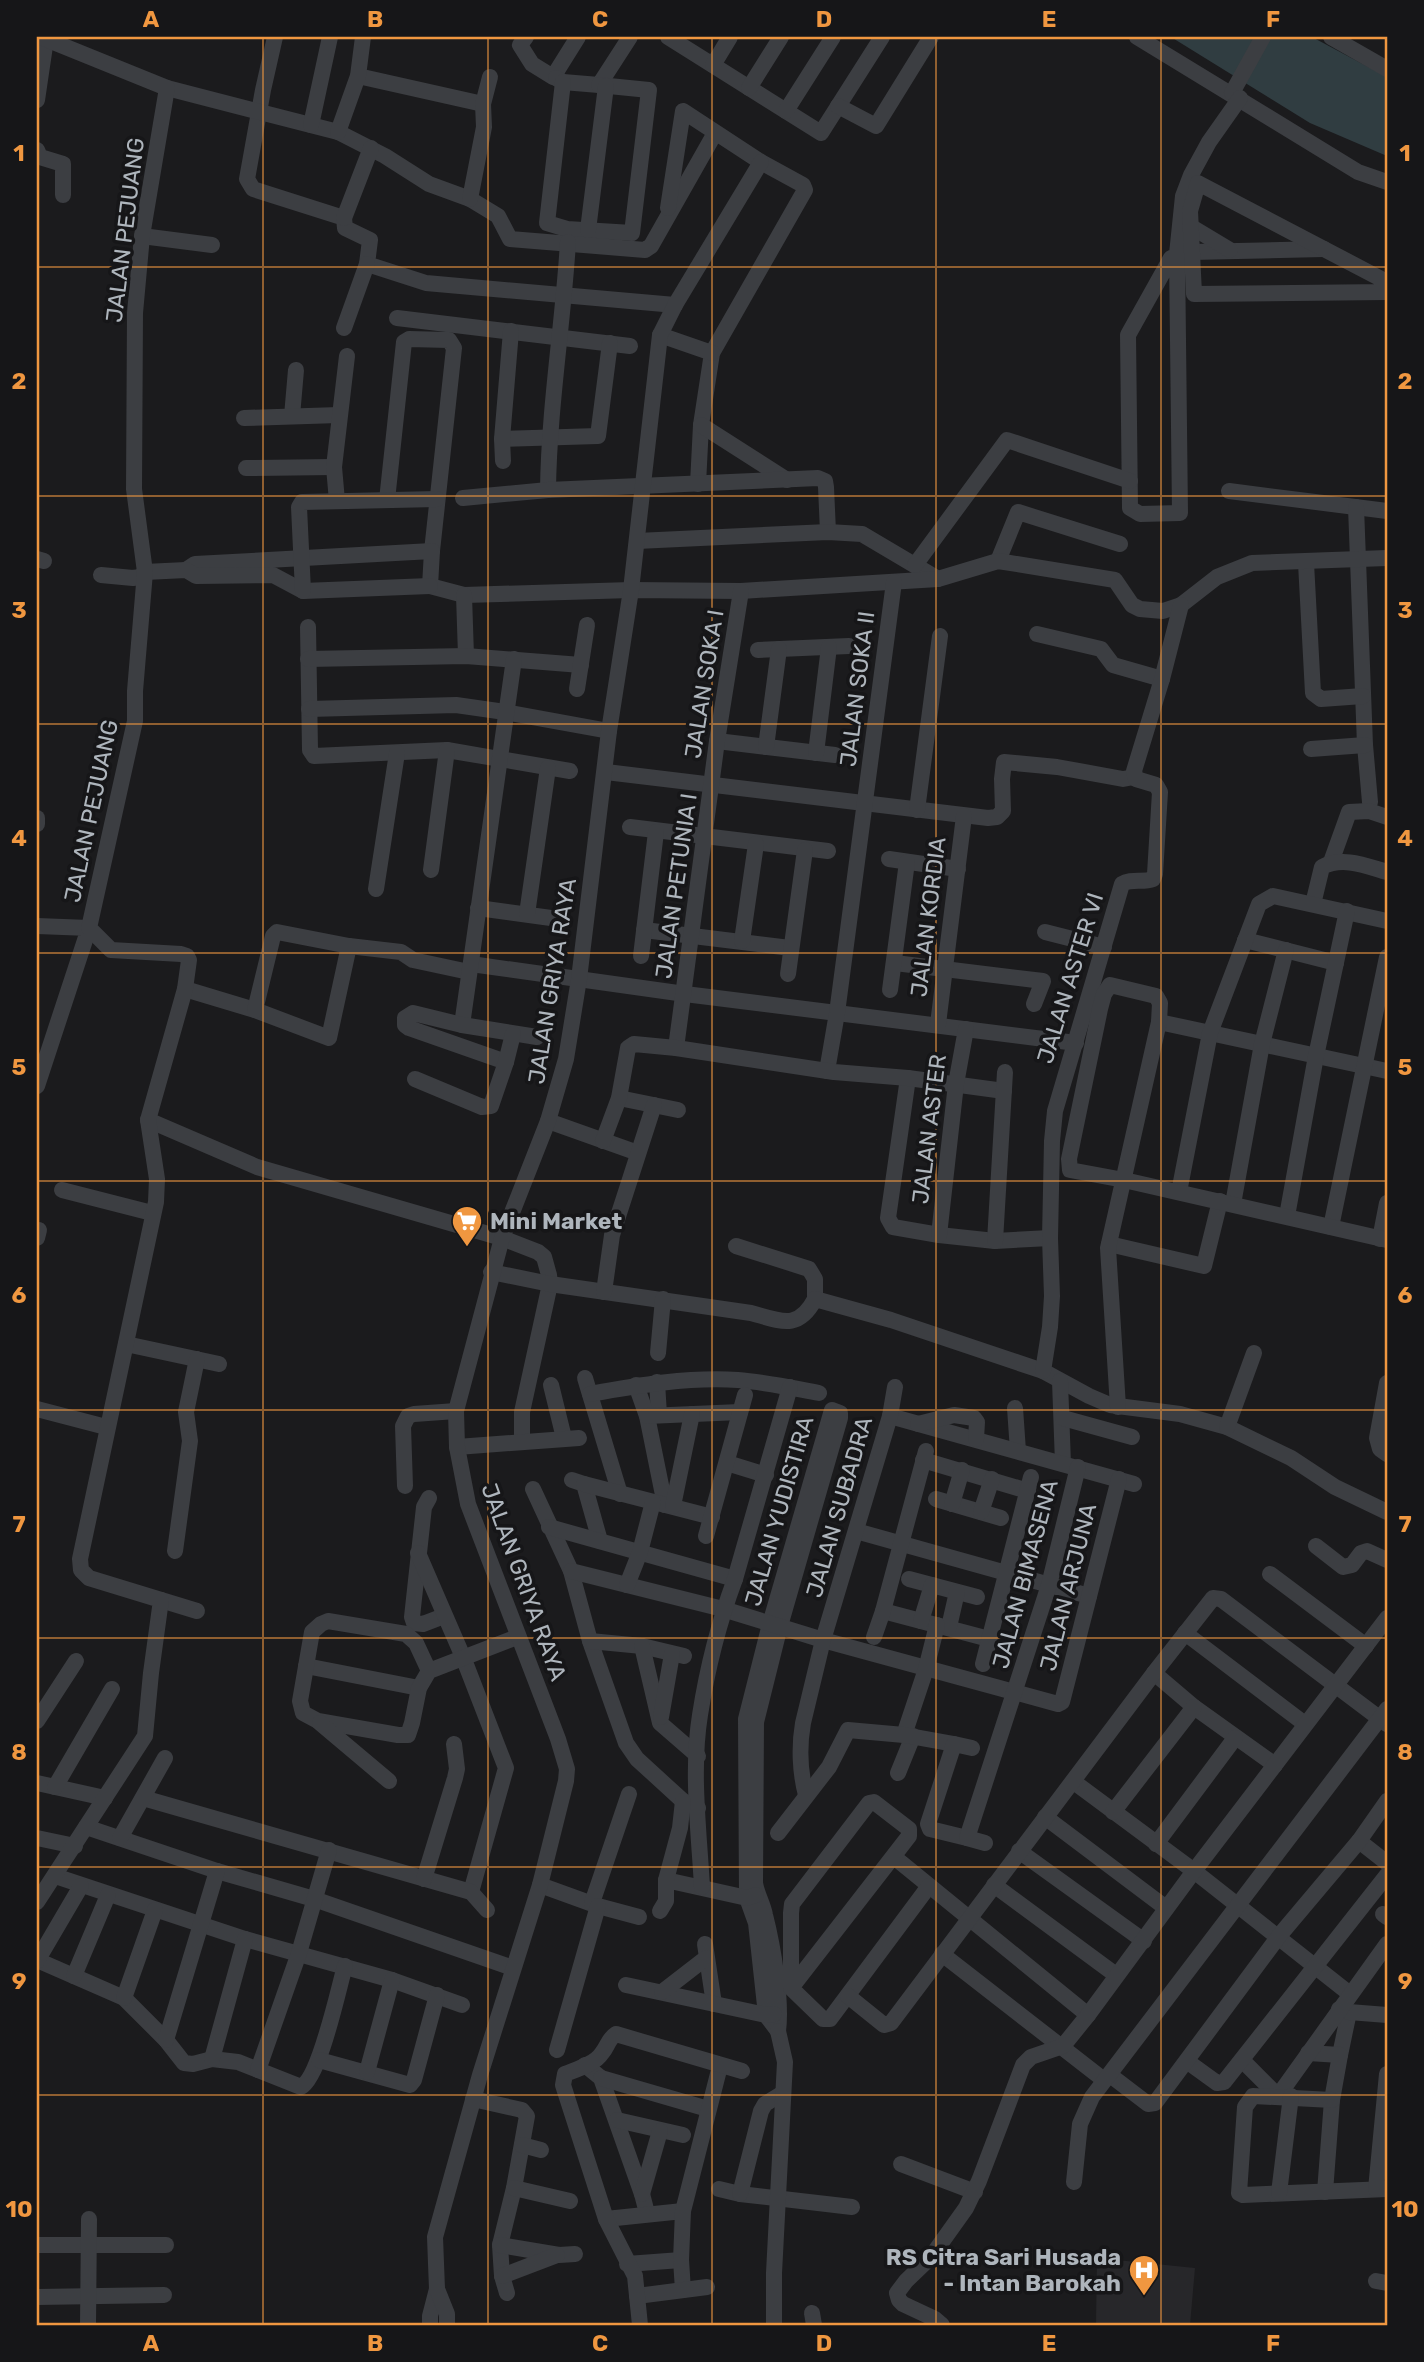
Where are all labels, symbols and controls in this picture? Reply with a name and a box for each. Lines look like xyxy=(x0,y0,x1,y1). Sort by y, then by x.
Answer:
text: A xyxy=(143,5,160,33)
text: B xyxy=(367,5,383,33)
text: C xyxy=(592,5,608,33)
text: D xyxy=(816,5,832,33)
text: E xyxy=(1042,5,1056,33)
text: F xyxy=(1266,5,1280,33)
street label: JALAN PEJUANG xyxy=(100,136,150,324)
text: 1 xyxy=(13,139,25,167)
text: 1 xyxy=(1399,139,1411,167)
text: 2 xyxy=(12,367,26,395)
text: 2 xyxy=(1398,367,1412,395)
text: 3 xyxy=(11,596,27,624)
text: 3 xyxy=(1397,596,1413,624)
street label: JALAN SOKA I xyxy=(678,608,730,760)
street label: JALAN SOKA II xyxy=(834,610,880,768)
street label: JALAN PEJUANG xyxy=(58,717,124,905)
street label: JALAN PETUNIA I xyxy=(649,792,703,980)
text: 4 xyxy=(11,824,27,852)
text: 4 xyxy=(1397,824,1413,852)
street label: JALAN KORDIA xyxy=(904,835,952,999)
street label: JALAN GRIYA RAYA xyxy=(522,876,582,1086)
street label: JALAN ASTER VI xyxy=(1031,889,1109,1067)
text: 5 xyxy=(12,1053,27,1081)
street label: JALAN ASTER xyxy=(906,1053,952,1205)
text: 5 xyxy=(1398,1053,1413,1081)
supermarket icon: Mini Market xyxy=(450,1204,484,1248)
place label: Mini Market xyxy=(490,1207,622,1235)
text: 6 xyxy=(12,1281,27,1309)
text: 6 xyxy=(1398,1281,1413,1309)
street label: JALAN YUDISTIRA xyxy=(738,1413,820,1609)
street label: JALAN SUBADRA xyxy=(800,1413,878,1601)
street label: JALAN BIMASENA xyxy=(986,1476,1064,1672)
street label: JALAN GRIYA RAYA xyxy=(475,1480,573,1684)
street label: JALAN ARJUNA xyxy=(1034,1500,1102,1674)
text: 7 xyxy=(12,1510,26,1538)
text: 7 xyxy=(1398,1510,1412,1538)
text: 8 xyxy=(11,1738,27,1766)
text: 8 xyxy=(1397,1738,1413,1766)
text: 9 xyxy=(12,1967,26,1995)
text: 9 xyxy=(1398,1967,1412,1995)
text: 10 xyxy=(5,2195,33,2223)
text: 10 xyxy=(1391,2195,1419,2223)
place label: RS Citra Sari Husada - Intan Barokah xyxy=(886,2243,1121,2297)
hospital icon: RS Citra Sari Husada - Intan Barokah xyxy=(1127,2253,1161,2297)
text: A xyxy=(143,2329,160,2357)
text: B xyxy=(367,2329,383,2357)
text: C xyxy=(592,2329,608,2357)
text: D xyxy=(816,2329,832,2357)
text: E xyxy=(1042,2329,1056,2357)
text: F xyxy=(1266,2329,1280,2357)

